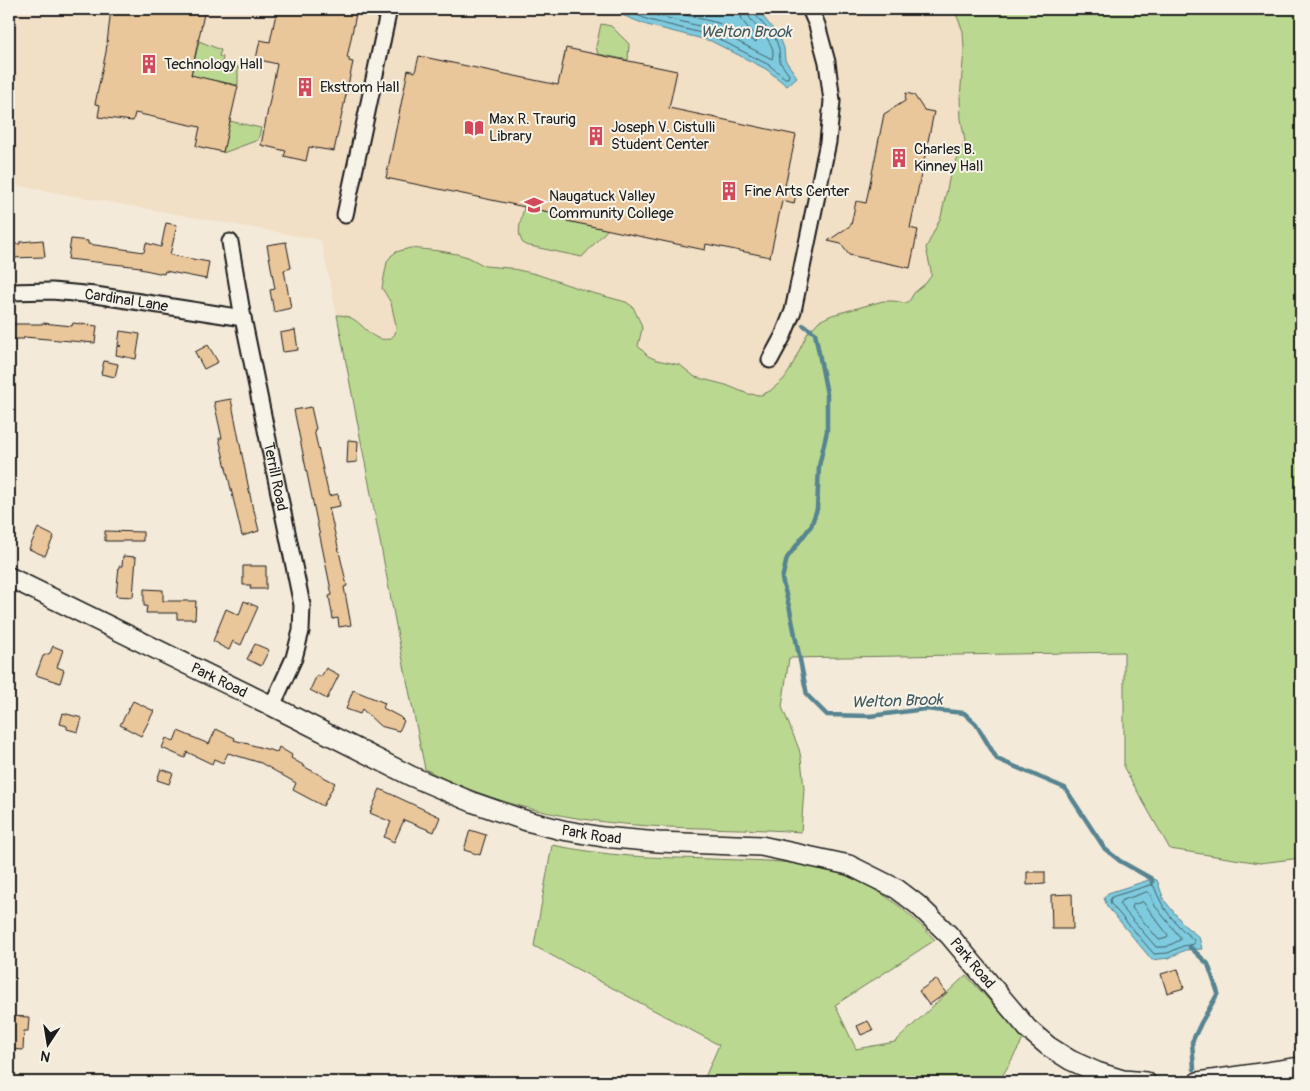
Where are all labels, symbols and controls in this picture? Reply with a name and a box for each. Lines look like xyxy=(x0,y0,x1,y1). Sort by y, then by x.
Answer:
water label: Welton Brook xyxy=(700,22,793,42)
building icon: Technology Hall xyxy=(138,53,160,75)
place label: Technology Hall xyxy=(164,55,263,74)
building icon: Ekstrom Hall xyxy=(294,76,316,98)
place label: Ekstrom Hall xyxy=(320,78,400,97)
place label: Max R. Traurig Library xyxy=(489,110,576,146)
library icon: Max R. Traurig Library xyxy=(463,117,485,139)
place label: Joseph V. Cistulli Student Center xyxy=(611,118,715,154)
building icon: Joseph V. Cistulli Student Center xyxy=(585,125,607,147)
place label: Charles B. Kinney Hall xyxy=(914,140,983,176)
building icon: Charles B. Kinney Hall xyxy=(888,147,910,169)
building icon: Fine Arts Center xyxy=(718,180,740,202)
place label: Fine Arts Center xyxy=(744,182,850,201)
place label: Naugatuck Valley Community College xyxy=(549,187,674,223)
school or university icon: Naugatuck Valley Community College xyxy=(523,194,545,216)
street label: Cardinal Lane xyxy=(84,285,170,316)
street label: Terrill Road xyxy=(259,441,292,513)
street label: Park Road xyxy=(188,658,251,702)
water label: Welton Brook xyxy=(851,689,944,713)
street label: Park Road xyxy=(560,821,622,848)
street label: Park Road xyxy=(946,934,999,992)
north arrow xyxy=(22,1018,72,1068)
text: N xyxy=(39,1047,52,1066)

